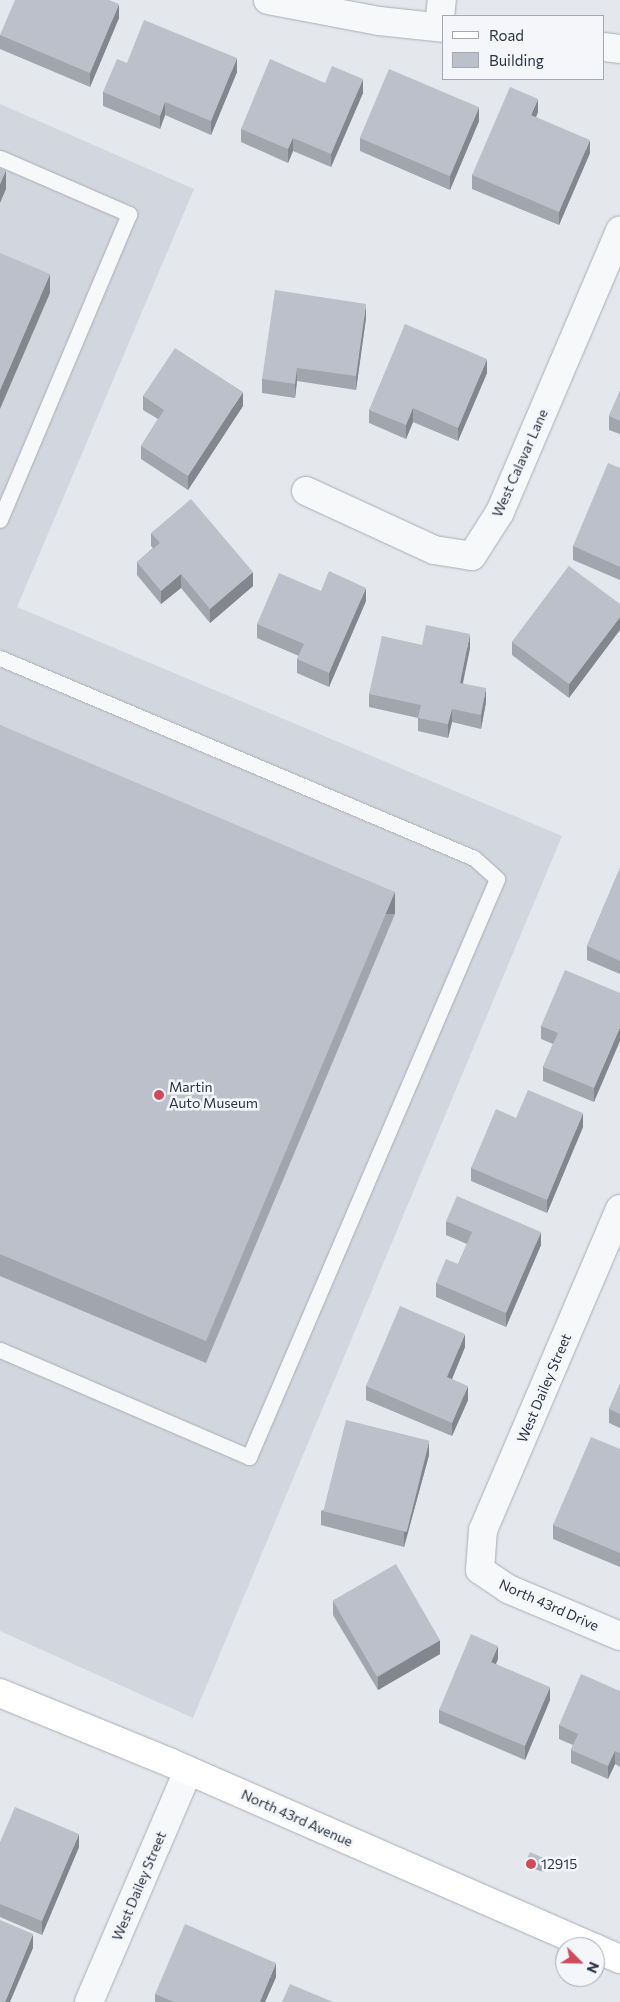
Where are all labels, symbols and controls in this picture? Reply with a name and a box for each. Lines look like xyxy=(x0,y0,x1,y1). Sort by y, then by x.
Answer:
legend xyxy=(442,15,605,80)
text: Road xyxy=(489,26,524,44)
text: Building xyxy=(489,51,544,69)
street label: West Calavar Lane xyxy=(489,406,551,520)
place label: Martin Auto Museum xyxy=(169,1079,258,1112)
marker: Martin Auto Museum xyxy=(153,1089,165,1101)
street label: West Dailey Street xyxy=(513,1331,575,1445)
street label: North 43rd Drive xyxy=(497,1576,601,1634)
street label: North 43rd Avenue xyxy=(239,1786,355,1850)
street label: West Dailey Street xyxy=(108,1829,170,1943)
place label: 12915 xyxy=(541,1856,577,1872)
marker: 12915 xyxy=(525,1858,537,1870)
north arrow xyxy=(555,1937,605,1987)
text: N xyxy=(583,1960,603,1976)

